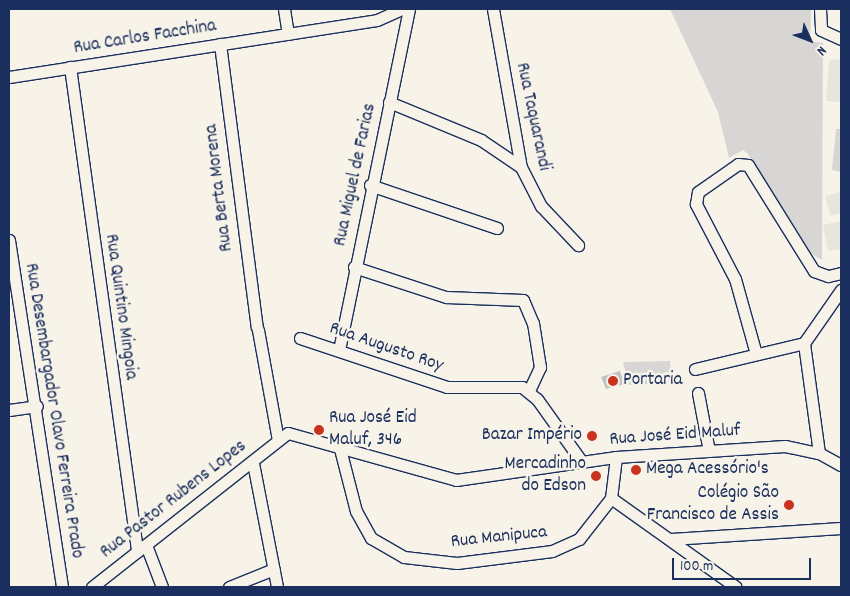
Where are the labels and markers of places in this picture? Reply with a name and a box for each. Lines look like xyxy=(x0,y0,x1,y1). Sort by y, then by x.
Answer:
place label: Portaria xyxy=(623,370,682,392)
marker: Portaria xyxy=(607,375,619,387)
place label: Rua José Eid Maluf, 346 xyxy=(329,408,417,452)
marker: Rua José Eid Maluf, 346 xyxy=(313,424,325,436)
place label: Bazar Império xyxy=(482,425,582,447)
marker: Bazar Império xyxy=(586,430,598,442)
place label: Mercadinho do Edson xyxy=(505,454,586,498)
place label: Mega Acessório's xyxy=(646,459,769,481)
marker: Mega Acessório's xyxy=(630,464,642,476)
marker: Mercadinho do Edson xyxy=(590,470,602,482)
place label: Colégio São Francisco de Assis xyxy=(647,483,779,527)
marker: Colégio São Francisco de Assis xyxy=(783,499,795,511)

